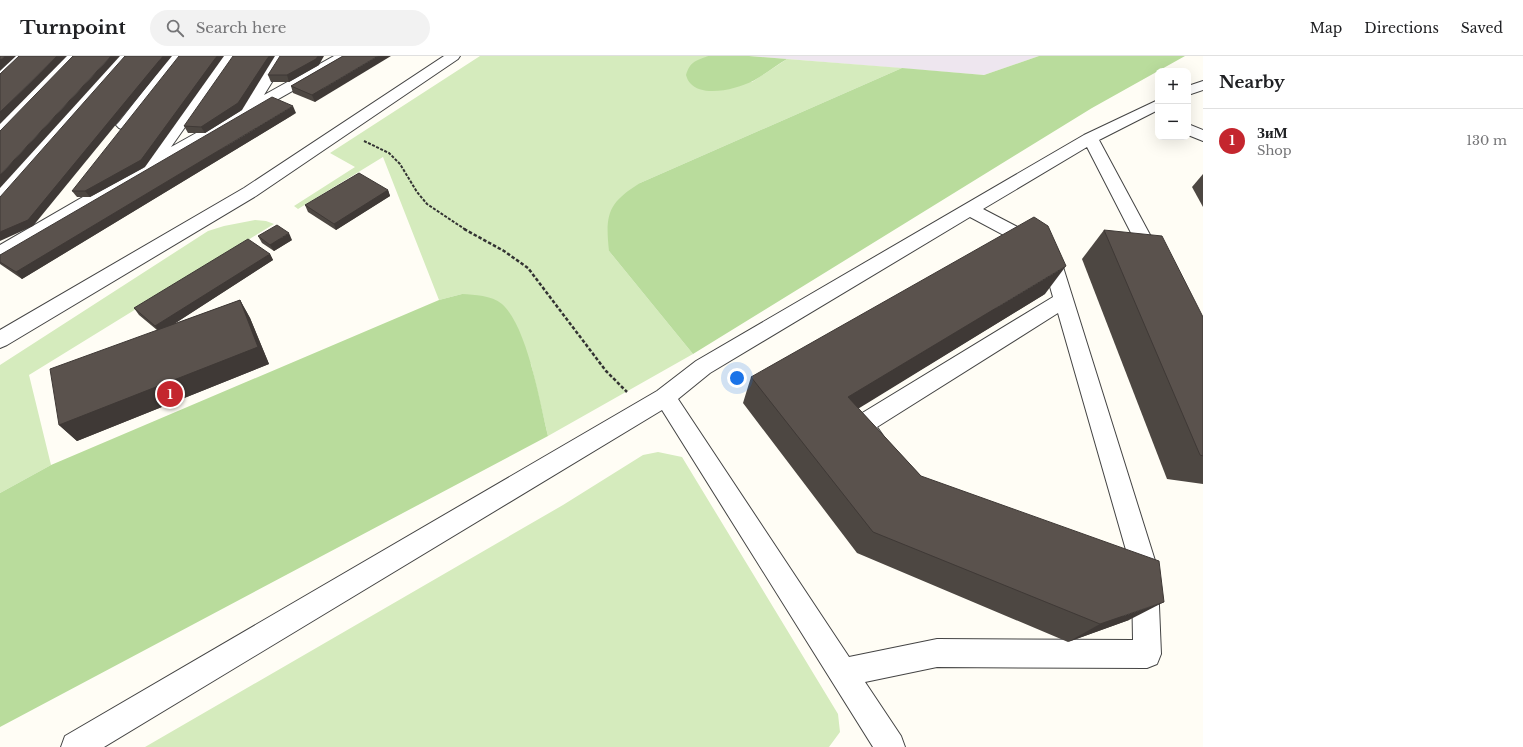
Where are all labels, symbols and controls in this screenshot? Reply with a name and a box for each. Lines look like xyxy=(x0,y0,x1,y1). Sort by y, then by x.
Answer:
search box xyxy=(150,10,430,46)
text: Turnpoint xyxy=(20,16,126,39)
icon: search xyxy=(164,17,186,39)
text: Search here xyxy=(196,18,286,37)
text: Map xyxy=(1310,19,1342,37)
text: Directions xyxy=(1364,19,1439,37)
text: Saved xyxy=(1461,19,1503,37)
map controls xyxy=(1155,68,1191,140)
button: + xyxy=(1155,68,1191,104)
text: Nearby xyxy=(1219,72,1285,93)
button: − xyxy=(1155,104,1191,140)
text: ЗиМ xyxy=(1257,123,1288,142)
text: 1 xyxy=(1229,132,1235,149)
text: 130 m xyxy=(1466,132,1507,149)
text: Shop xyxy=(1257,142,1292,159)
your location xyxy=(727,368,747,388)
pin: 1 xyxy=(157,379,183,409)

